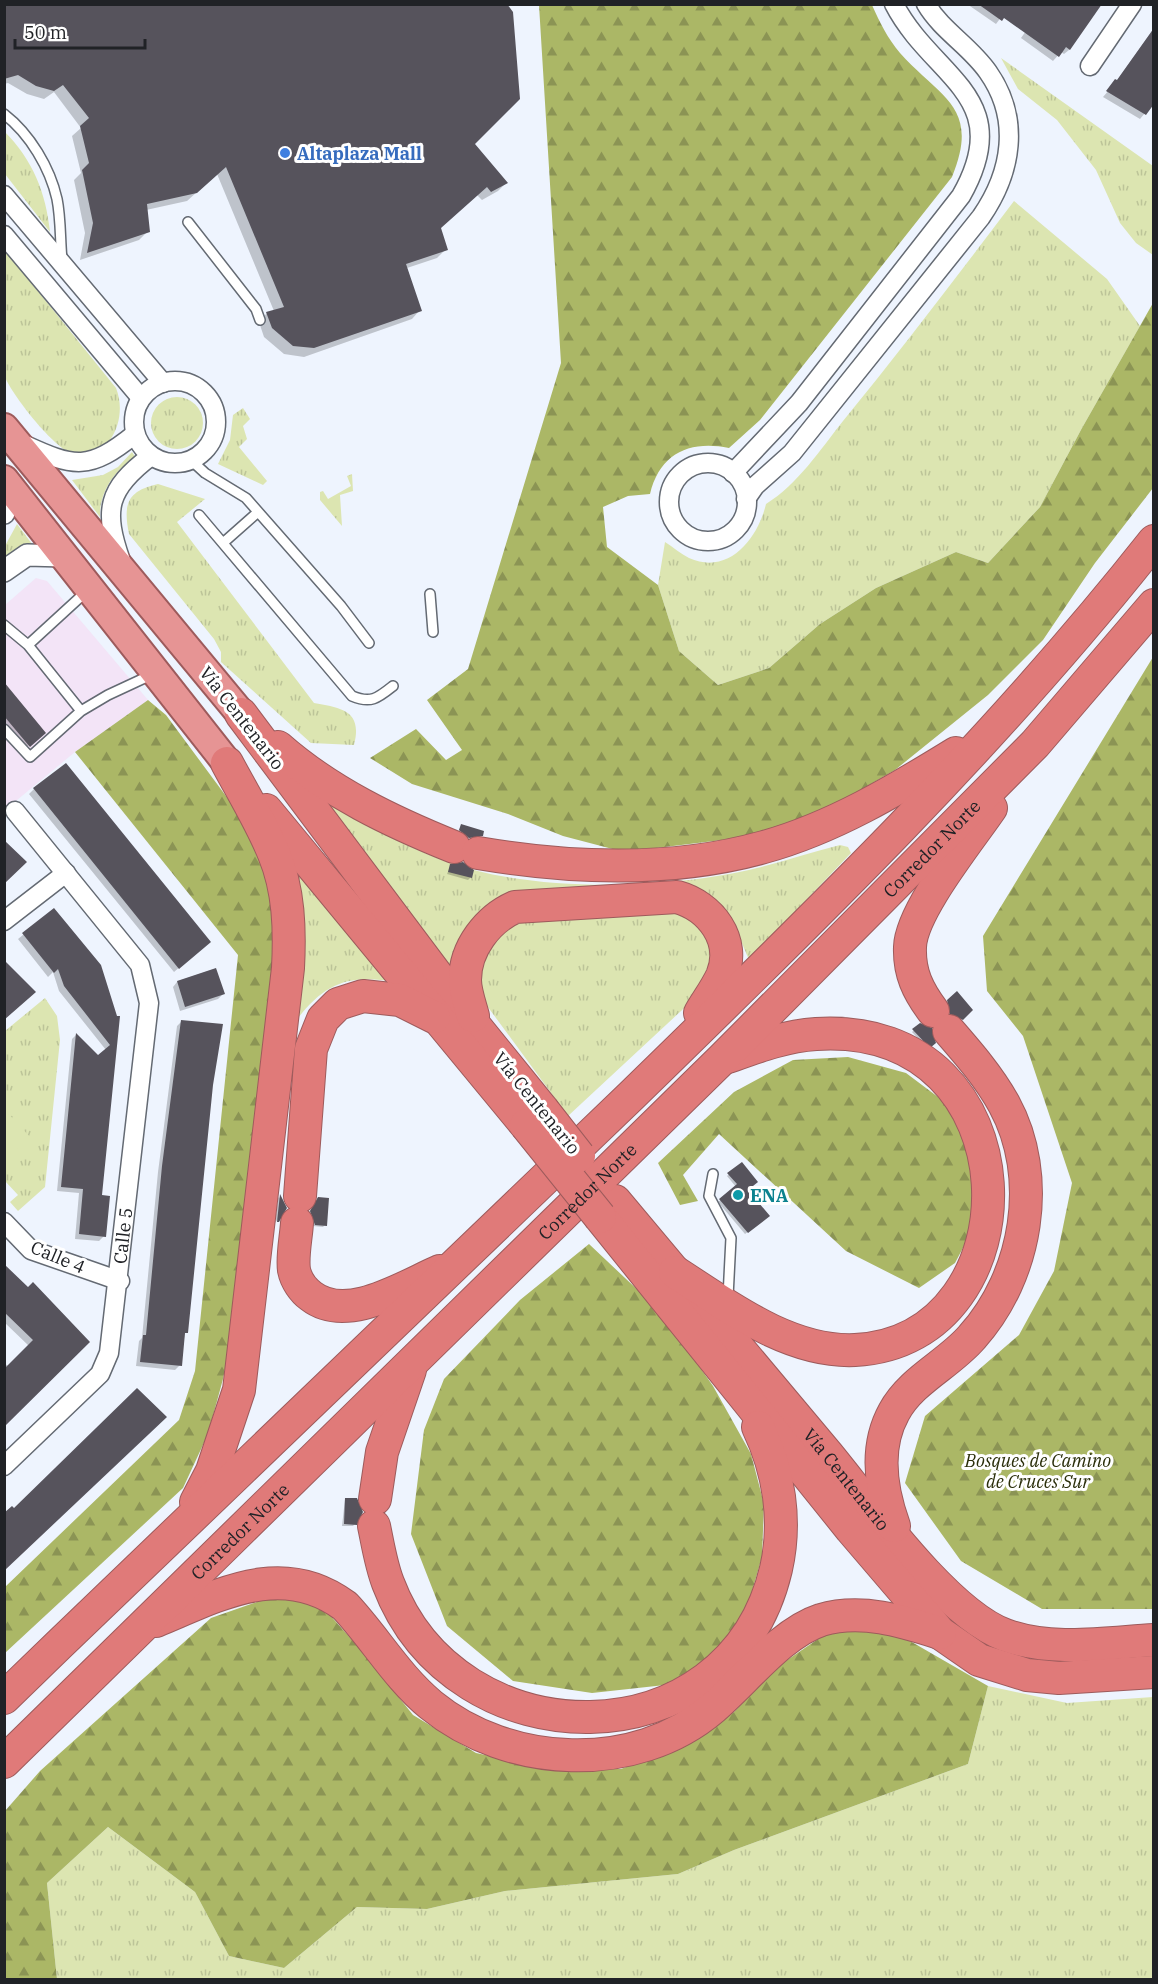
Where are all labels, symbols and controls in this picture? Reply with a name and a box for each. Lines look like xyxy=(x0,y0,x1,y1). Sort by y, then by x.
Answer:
scale bar xyxy=(15,12,146,50)
text: 50 m xyxy=(24,21,67,44)
place label: Altaplaza Mall xyxy=(297,142,422,165)
marker: Altaplaza Mall xyxy=(278,146,292,160)
street label: Vía Centenario xyxy=(194,662,290,774)
street label: Corredor Norte xyxy=(878,794,985,902)
street label: Vía Centenario xyxy=(489,1047,585,1159)
street label: Corredor Norte xyxy=(533,1138,641,1244)
place label: ENA xyxy=(750,1184,789,1207)
marker: ENA xyxy=(731,1188,745,1202)
street label: Calle 5 xyxy=(108,1206,137,1265)
street label: Calle 4 xyxy=(27,1235,89,1279)
street label: Vía Centenario xyxy=(799,1423,895,1535)
park label: Bosques de Camino de Cruces Sur xyxy=(964,1449,1111,1493)
street label: Corredor Norte xyxy=(186,1478,294,1584)

